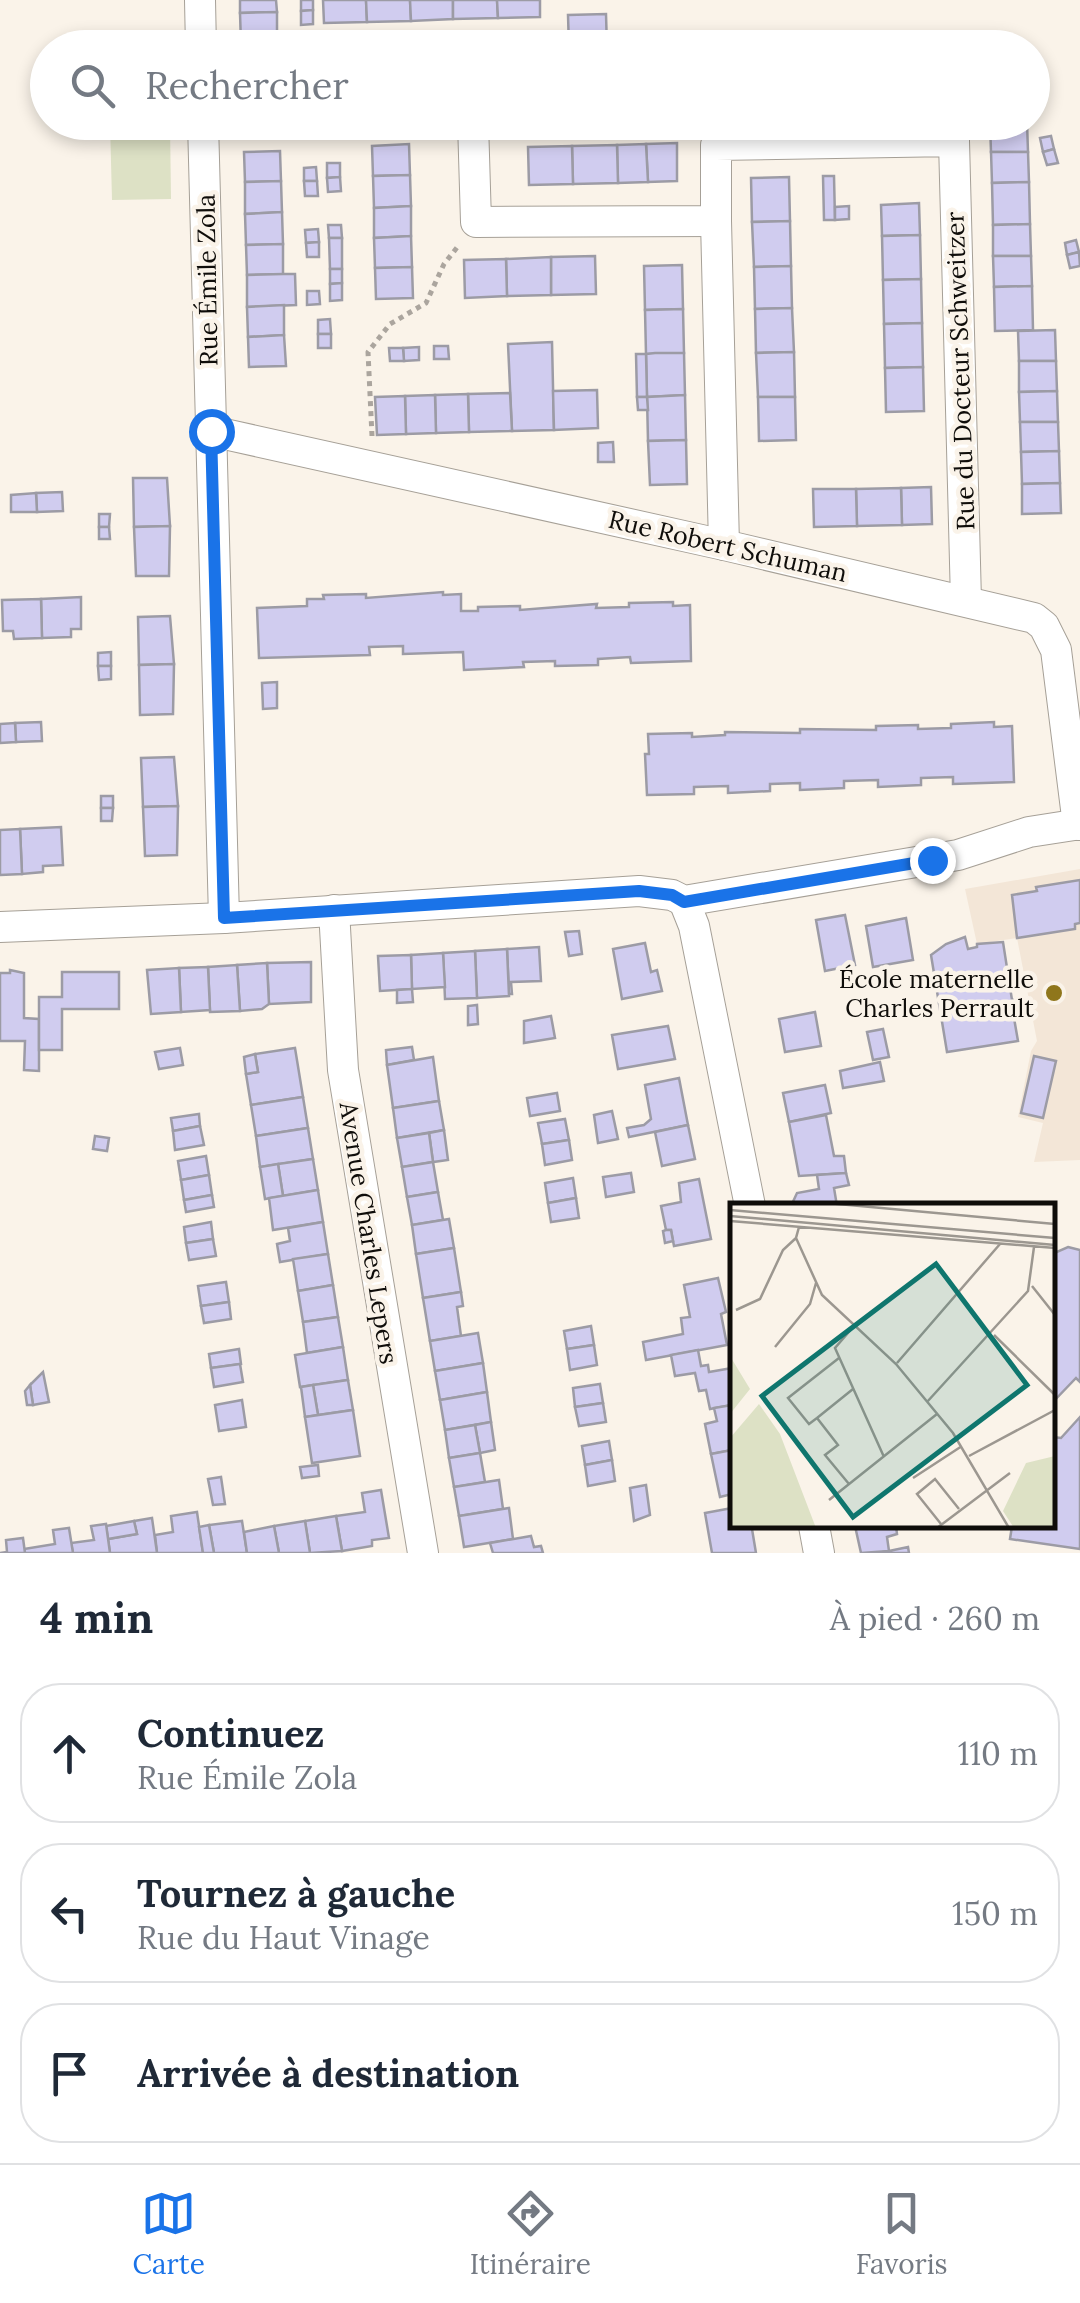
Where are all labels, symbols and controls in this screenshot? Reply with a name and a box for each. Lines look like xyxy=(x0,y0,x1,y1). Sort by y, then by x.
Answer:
search box xyxy=(30,30,1050,140)
icon: search xyxy=(65,58,120,113)
text: Rechercher xyxy=(145,61,349,109)
street label: Rue Émile Zola xyxy=(189,194,225,366)
street label: Rue du Docteur Schweitzer xyxy=(938,211,982,531)
route start xyxy=(189,409,235,455)
street label: Rue Robert Schuman xyxy=(605,503,851,589)
route end xyxy=(910,838,956,884)
place label: École maternelle Charles Perrault xyxy=(839,963,1034,1024)
marker: École maternelle Charles Perrault xyxy=(1043,982,1065,1004)
street label: Avenue Charles Lepers xyxy=(332,1099,406,1366)
inset map xyxy=(730,1203,1055,1528)
text: 4 min xyxy=(40,1591,153,1645)
text: À pied · 260 m xyxy=(830,1598,1040,1639)
text: Continuez xyxy=(137,1709,324,1757)
icon: ahead xyxy=(42,1726,97,1781)
text: 110 m xyxy=(958,1733,1038,1774)
text: Rue Émile Zola xyxy=(137,1757,357,1798)
text: Tournez à gauche xyxy=(137,1869,455,1917)
icon: left xyxy=(42,1886,97,1941)
text: 150 m xyxy=(952,1893,1038,1934)
text: Rue du Haut Vinage xyxy=(137,1917,430,1958)
icon: arrive xyxy=(42,2046,97,2101)
text: Arrivée à destination xyxy=(137,2049,519,2097)
tab: Carte xyxy=(132,2186,205,2282)
tab: Itinéraire xyxy=(470,2186,591,2282)
tab: Favoris xyxy=(856,2186,948,2282)

